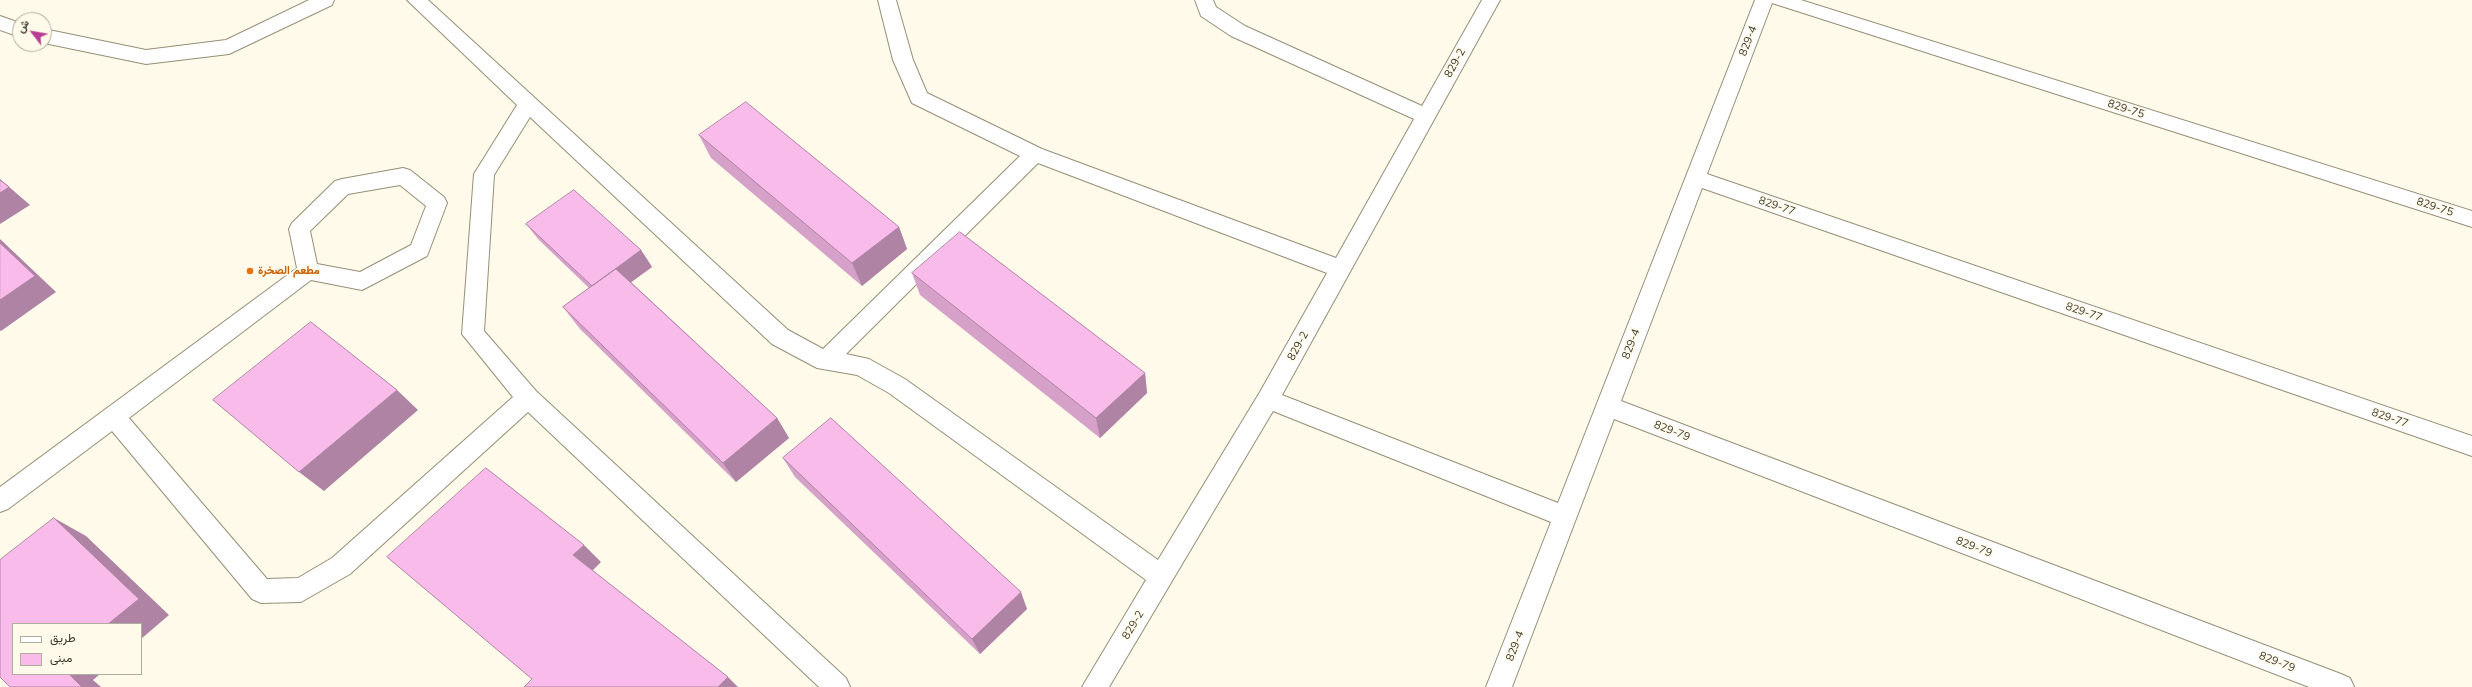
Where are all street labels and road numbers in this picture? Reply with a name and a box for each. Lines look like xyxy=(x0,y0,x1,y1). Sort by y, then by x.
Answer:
street label: 829-4 xyxy=(1736,24,1760,58)
street label: 829-2 xyxy=(1442,46,1468,80)
street label: 829-75 xyxy=(2106,97,2146,121)
street label: 829-77 xyxy=(1757,194,1797,218)
street label: 829-75 xyxy=(2415,195,2455,219)
street label: 829-77 xyxy=(2064,300,2104,324)
street label: 829-4 xyxy=(1619,327,1643,361)
street label: 829-2 xyxy=(1285,329,1311,363)
street label: 829-77 xyxy=(2370,406,2410,430)
street label: 829-79 xyxy=(1652,418,1692,444)
street label: 829-79 xyxy=(1954,534,1994,560)
street label: 829-2 xyxy=(1119,608,1147,642)
street label: 829-4 xyxy=(1503,629,1527,663)
street label: 829-79 xyxy=(2257,649,2297,675)

